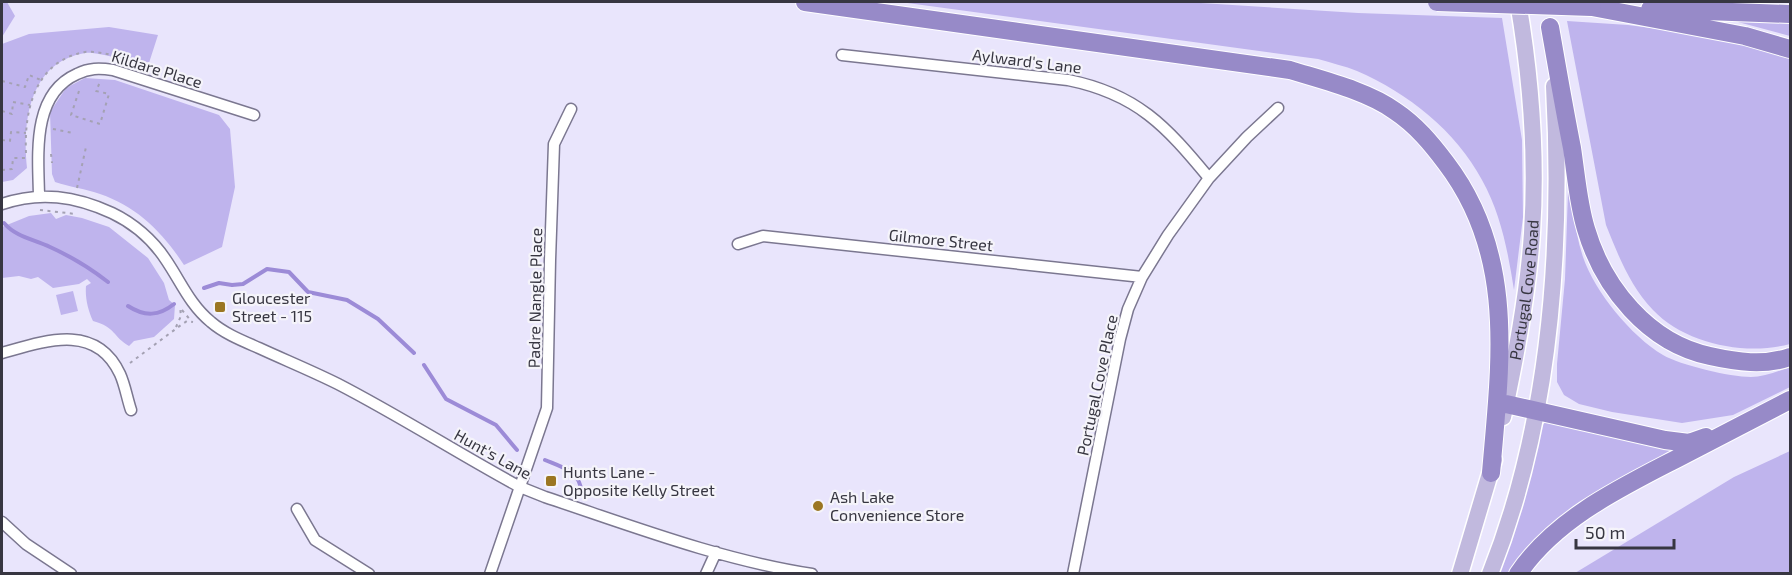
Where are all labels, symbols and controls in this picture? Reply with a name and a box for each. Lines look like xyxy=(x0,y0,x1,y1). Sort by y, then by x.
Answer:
street label: Aylward's Lane xyxy=(971,44,1083,77)
street label: Kildare Place xyxy=(110,46,205,91)
street label: Portugal Cove Road xyxy=(1505,219,1542,362)
street label: Gilmore Street xyxy=(888,225,994,254)
street label: Padre Nangle Place xyxy=(524,228,545,368)
place label: Gloucester Street - 115 xyxy=(232,288,312,325)
marker: Gloucester Street - 115 xyxy=(213,300,227,314)
street label: Portugal Cove Place xyxy=(1072,313,1121,457)
street label: Hunt's Lane xyxy=(451,425,535,483)
place label: Hunts Lane - Opposite Kelly Street xyxy=(563,462,715,499)
marker: Hunts Lane - Opposite Kelly Street xyxy=(544,474,558,488)
place label: Ash Lake Convenience Store xyxy=(830,487,964,524)
marker: Ash Lake Convenience Store xyxy=(811,499,825,513)
scale bar xyxy=(1576,512,1674,550)
text: 50 m xyxy=(1585,521,1625,543)

